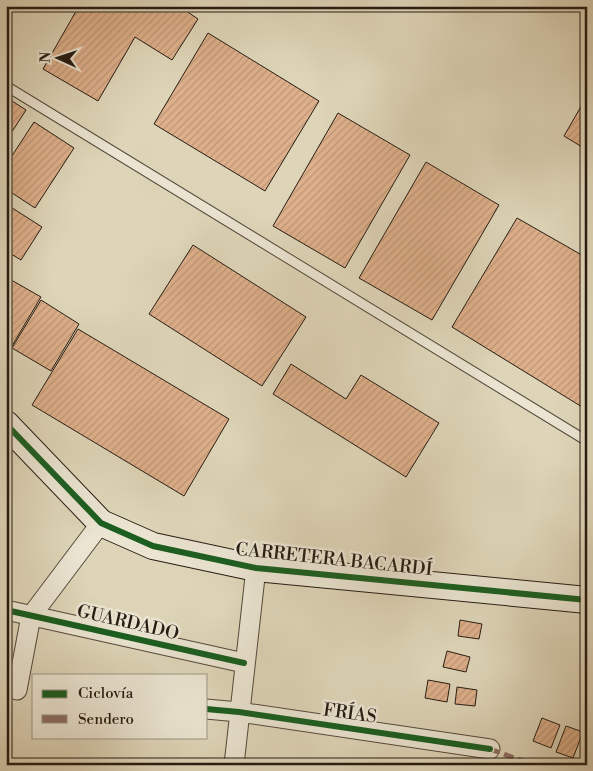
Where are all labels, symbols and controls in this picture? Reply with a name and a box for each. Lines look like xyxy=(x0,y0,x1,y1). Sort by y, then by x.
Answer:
north arrow xyxy=(32,32,82,82)
text: N xyxy=(37,51,55,63)
street label: CARRETERA BACARDÍ xyxy=(234,538,434,581)
street label: GUARDADO xyxy=(75,600,181,645)
legend xyxy=(32,674,208,738)
text: Ciclovía xyxy=(78,684,134,703)
street label: FRÍAS xyxy=(322,698,378,729)
text: Sendero xyxy=(78,710,134,729)

